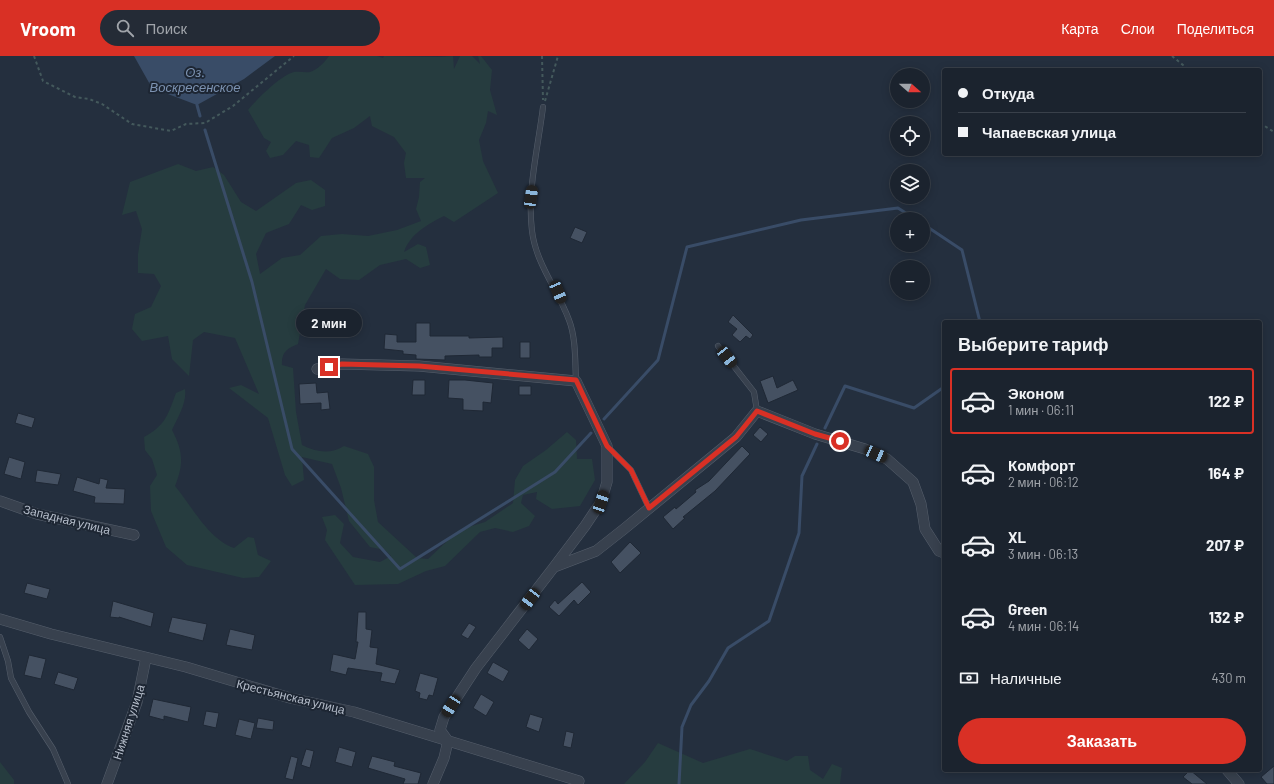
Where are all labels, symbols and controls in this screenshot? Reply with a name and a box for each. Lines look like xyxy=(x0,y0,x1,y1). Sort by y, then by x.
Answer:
search box xyxy=(100,10,380,46)
text: Vroom xyxy=(20,17,76,40)
icon: search xyxy=(114,17,136,39)
text: Поиск xyxy=(146,19,187,37)
text: Карта xyxy=(1061,20,1099,37)
text: Слои xyxy=(1121,20,1155,37)
text: Поделиться xyxy=(1177,20,1254,37)
water label: Оз. Воскресенское xyxy=(150,64,240,95)
north arrow xyxy=(890,68,930,108)
map controls xyxy=(890,68,930,300)
text: Откуда xyxy=(982,84,1034,102)
button: locate xyxy=(890,116,930,156)
text: Чапаевская улица xyxy=(982,123,1116,141)
button: layers xyxy=(890,164,930,204)
car xyxy=(523,184,539,210)
button: + xyxy=(890,212,930,252)
button: − xyxy=(890,260,930,300)
car xyxy=(548,279,568,305)
callout: 2 мин xyxy=(296,309,362,337)
text: 2 мин xyxy=(311,315,347,331)
text: Выберите тариф xyxy=(958,333,1109,355)
car xyxy=(715,344,739,370)
route end xyxy=(320,358,338,376)
icon: car xyxy=(960,383,996,419)
text: Эконом xyxy=(1008,384,1064,402)
text: 122 ₽ xyxy=(1208,392,1244,410)
text: 1 мин · 06:11 xyxy=(1008,402,1074,418)
route start xyxy=(831,432,849,450)
car xyxy=(863,444,889,464)
icon: car xyxy=(960,455,996,491)
text: Комфорт xyxy=(1008,456,1075,474)
text: 164 ₽ xyxy=(1208,464,1244,482)
text: 2 мин · 06:12 xyxy=(1008,474,1079,490)
car xyxy=(592,489,610,515)
street label: Западная улица xyxy=(22,501,112,538)
icon: car xyxy=(960,527,996,563)
text: XL xyxy=(1008,528,1026,546)
text: 207 ₽ xyxy=(1206,536,1244,554)
text: 3 мин · 06:13 xyxy=(1008,546,1078,562)
car xyxy=(518,586,542,612)
icon: car xyxy=(960,599,996,635)
text: Green xyxy=(1008,600,1047,618)
text: 132 ₽ xyxy=(1209,608,1244,626)
text: 4 мин · 06:14 xyxy=(1008,618,1079,634)
icon: cash xyxy=(958,667,980,689)
text: Наличные xyxy=(990,669,1062,687)
text: 430 m xyxy=(1211,670,1246,686)
street label: Крестьянская улица xyxy=(235,676,347,717)
street label: Нижняя улица xyxy=(109,682,148,762)
car xyxy=(439,693,463,719)
button: Заказать xyxy=(958,718,1246,764)

